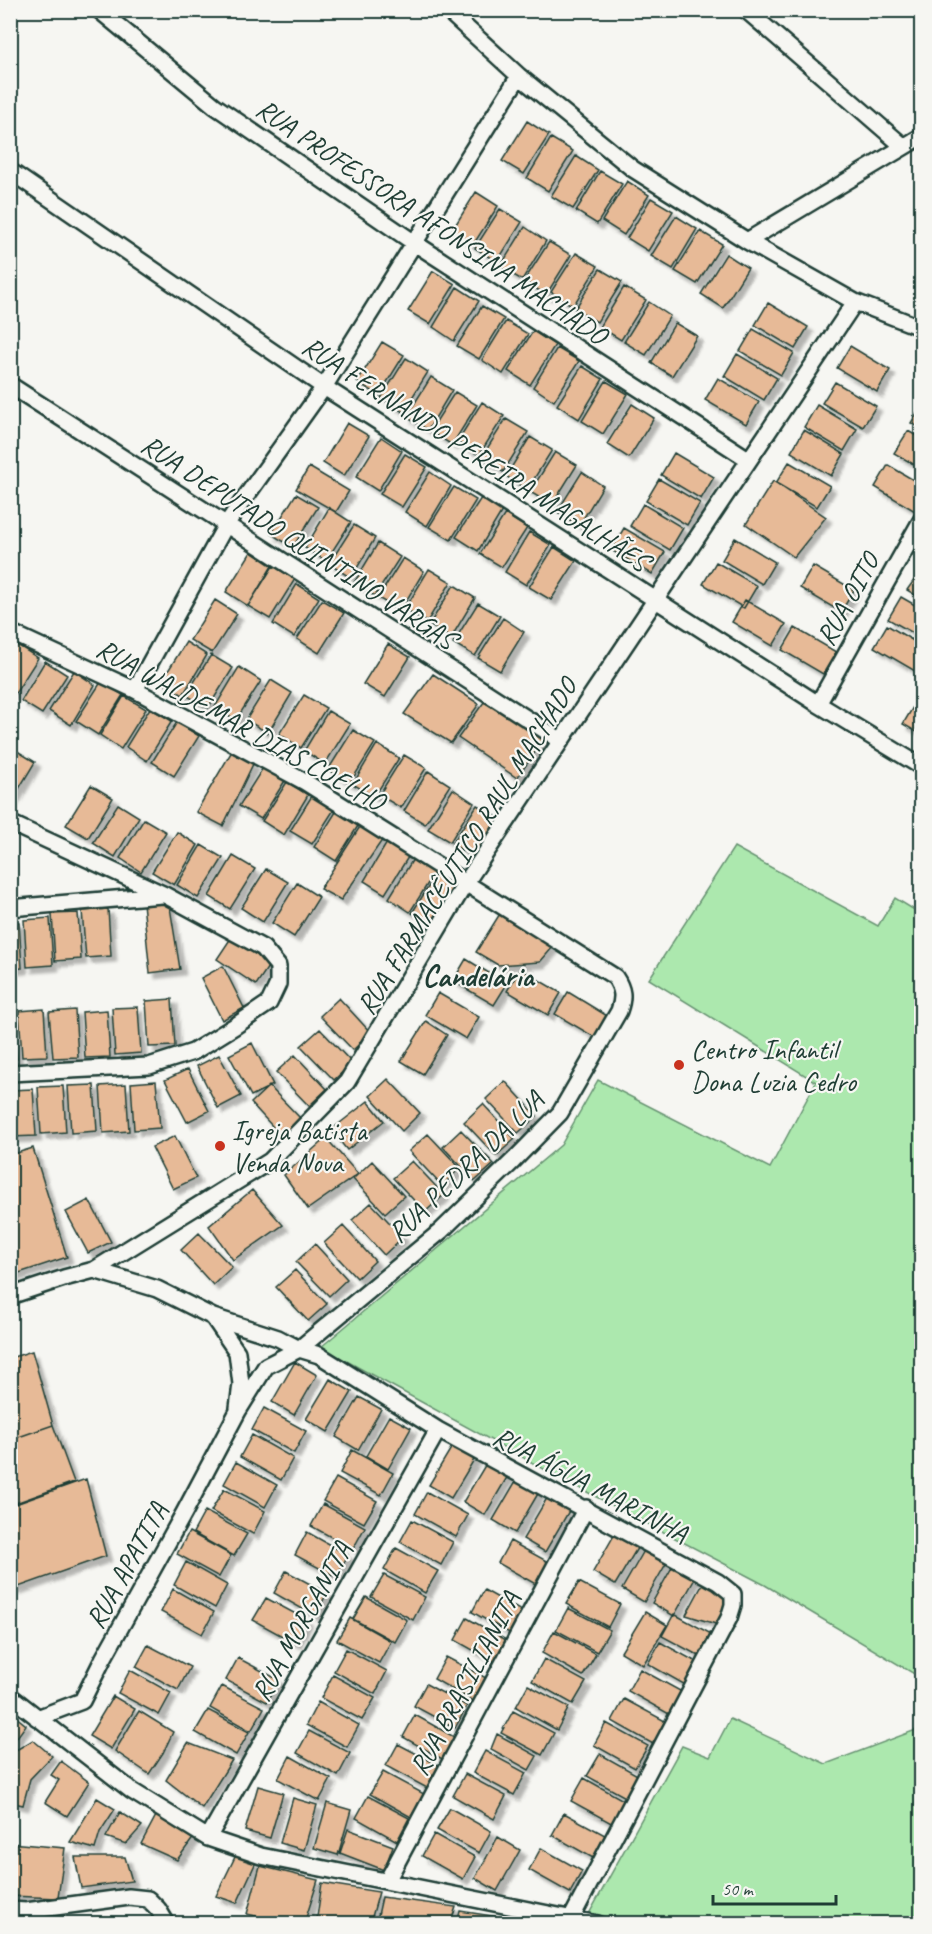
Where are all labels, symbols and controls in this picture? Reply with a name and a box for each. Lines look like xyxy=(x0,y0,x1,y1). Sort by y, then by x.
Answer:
street label: RUA PROFESSORA AFONSINA MACHADO xyxy=(250,91,616,354)
street label: RUA FERNANDO PEREIRA MAGALHÃES xyxy=(296,328,660,582)
street label: RUA DEPUTADO QUINTINO VARGAS xyxy=(135,427,467,659)
street label: RUA OITO xyxy=(808,544,888,651)
street label: RUA WALDEMAR DIAS COELHO xyxy=(91,631,394,820)
street label: RUA FARMACÊUTICO RAUL MACHADO xyxy=(348,669,586,1021)
district label: Candelária xyxy=(422,957,536,995)
place label: Centro Infantil Dona Luzia Cedro xyxy=(691,1032,858,1099)
marker: Centro Infantil Dona Luzia Cedro xyxy=(672,1058,686,1072)
street label: RUA PEDRA DA LUA xyxy=(380,1082,552,1250)
place label: Igreja Batista Venda Nova xyxy=(232,1113,368,1180)
marker: Igreja Batista Venda Nova xyxy=(213,1139,227,1153)
street label: RUA ÁGUA MARINHA xyxy=(487,1418,695,1551)
street label: RUA APATITA xyxy=(77,1495,176,1634)
street label: RUA MORGANITA xyxy=(243,1535,360,1707)
street label: RUA BRASILIANITA xyxy=(401,1584,528,1781)
scale bar xyxy=(713,1868,836,1906)
text: 50 m xyxy=(722,1878,755,1900)

